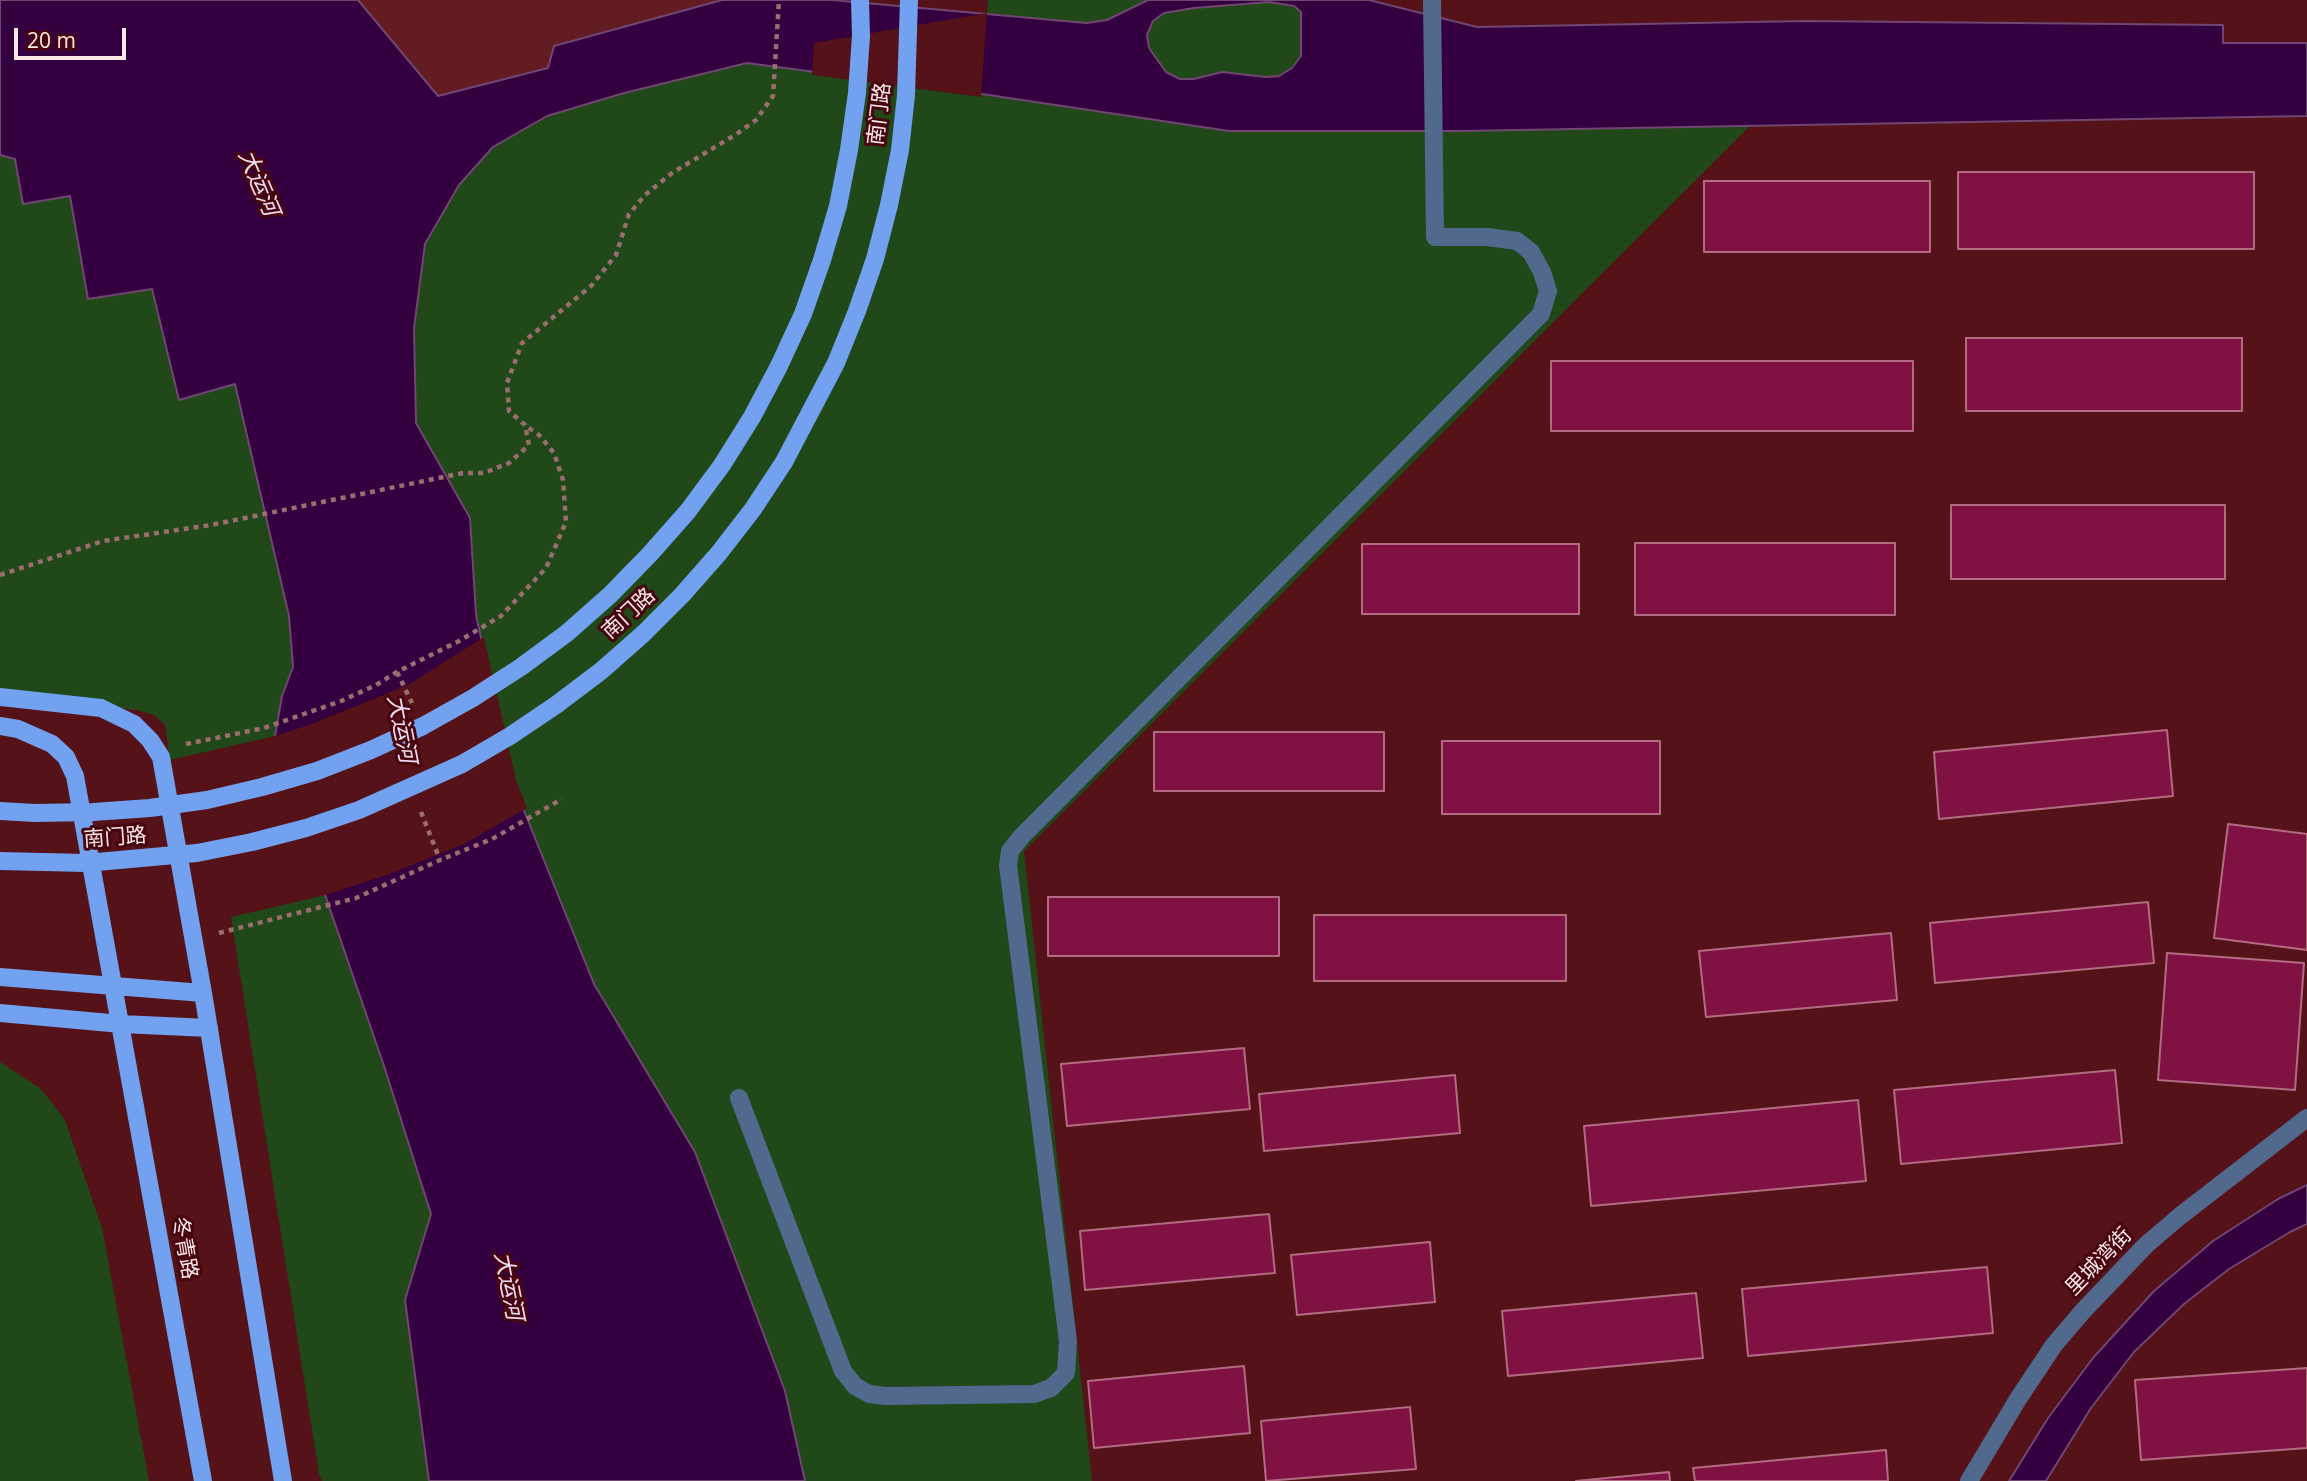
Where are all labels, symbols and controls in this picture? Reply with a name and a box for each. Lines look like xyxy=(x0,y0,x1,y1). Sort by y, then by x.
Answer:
scale bar xyxy=(18,14,130,58)
text: 20 m xyxy=(27,26,76,54)
street label: 南门路 xyxy=(864,81,896,147)
water label: 大运河 xyxy=(232,146,284,220)
street label: 南门路 xyxy=(597,583,661,645)
water label: 大运河 xyxy=(381,693,421,765)
street label: 南门路 xyxy=(83,823,147,853)
street label: 冬青路 xyxy=(166,1215,202,1281)
street label: 里城湾街 xyxy=(2061,1223,2137,1301)
water label: 大运河 xyxy=(488,1250,528,1322)

